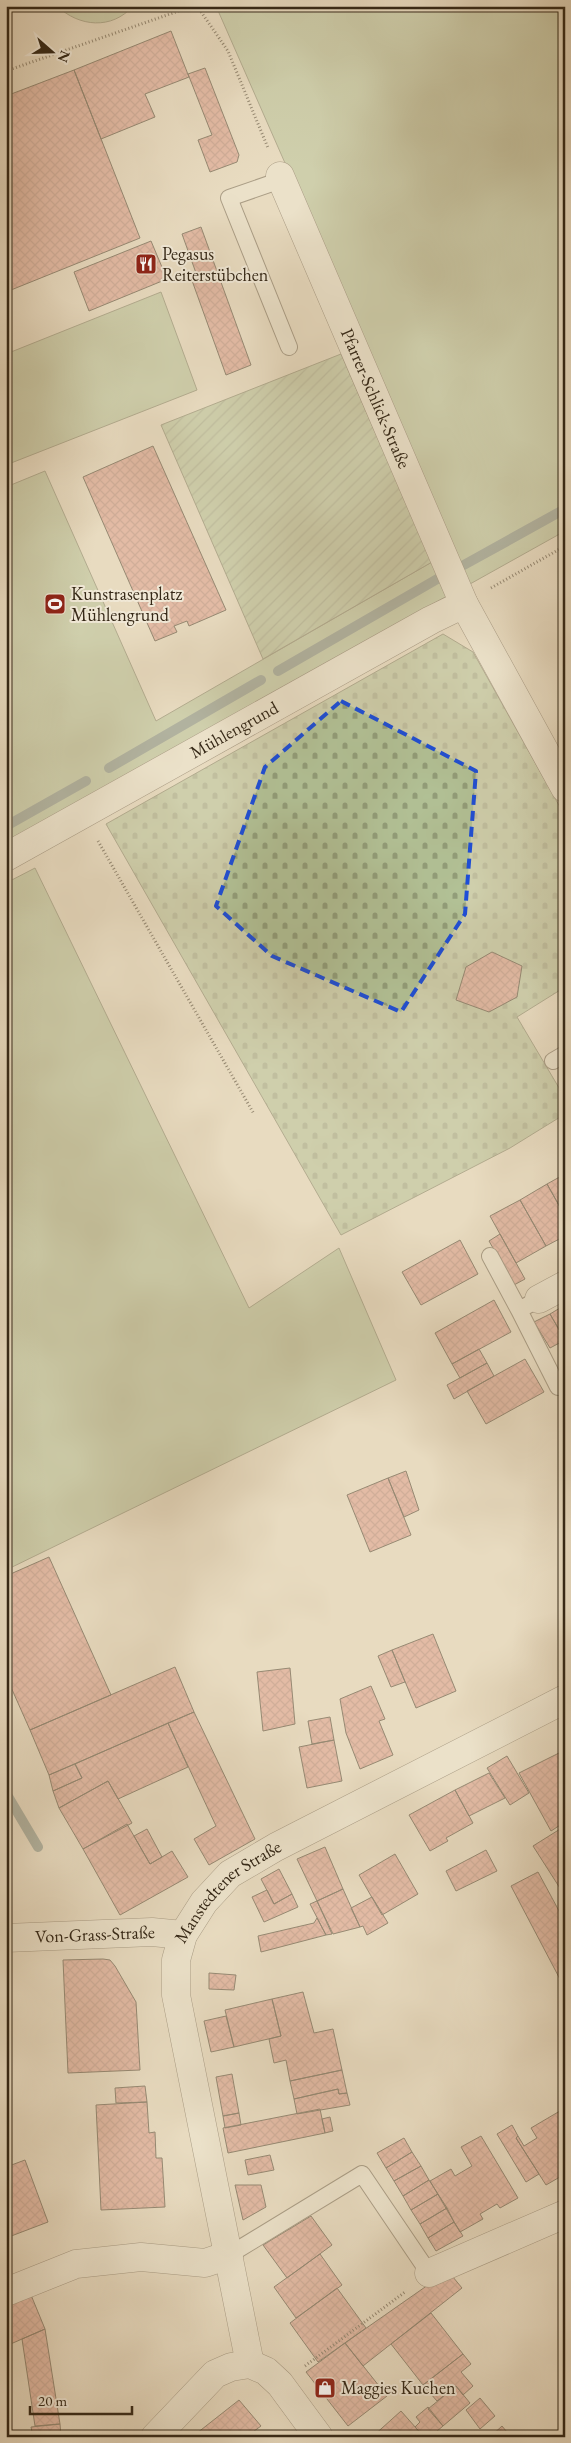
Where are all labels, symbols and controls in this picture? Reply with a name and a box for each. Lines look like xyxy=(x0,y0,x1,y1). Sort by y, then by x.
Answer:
north arrow xyxy=(28,28,78,78)
text: N xyxy=(54,48,75,65)
place label: Pegasus Reiterstübchen xyxy=(162,242,269,286)
restaurant icon: Pegasus Reiterstübchen xyxy=(134,252,158,276)
street label: Pfarrer-Schlick-Straße xyxy=(336,325,416,472)
place label: Kunstrasenplatz Mühlengrund xyxy=(71,582,182,626)
sports icon: Kunstrasenplatz Mühlengrund xyxy=(43,592,67,616)
street label: Mühlengrund xyxy=(185,695,283,763)
street label: Manstedtener Straße xyxy=(169,1834,285,1947)
street label: Von-Grass-Straße xyxy=(35,1920,155,1948)
shop icon: Maggies Kuchen xyxy=(313,2376,337,2400)
place label: Maggies Kuchen xyxy=(341,2376,456,2399)
scale bar xyxy=(30,2383,132,2415)
text: 20 m xyxy=(38,2391,67,2410)

